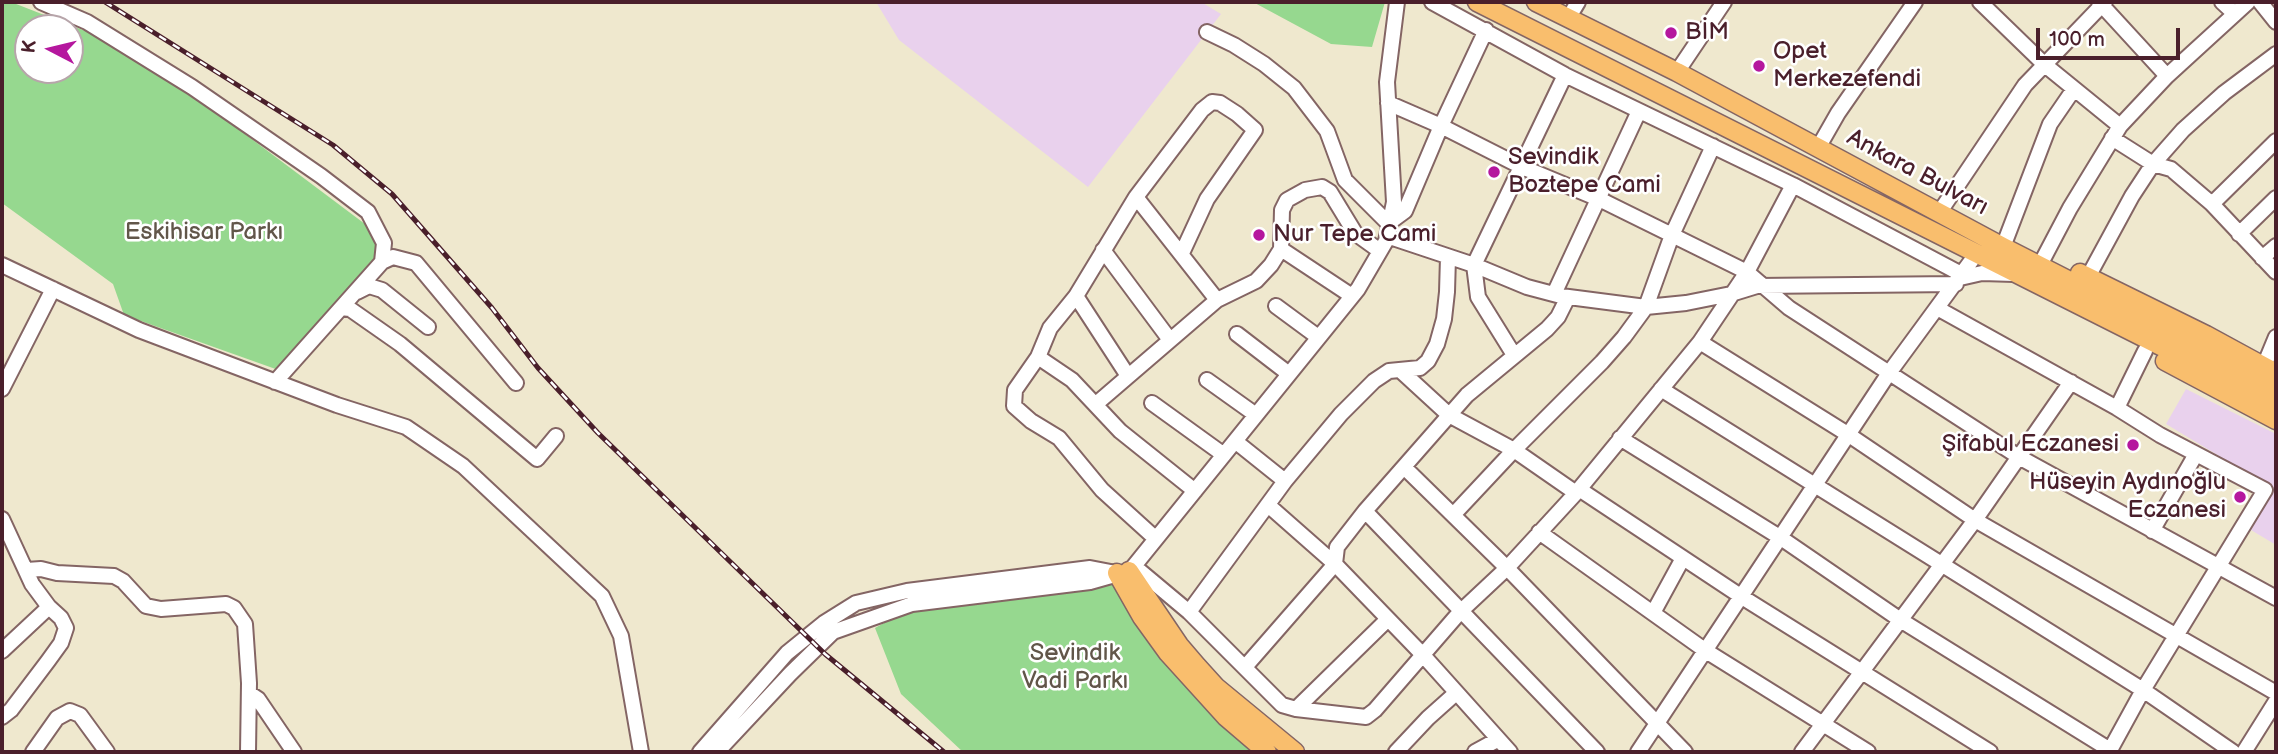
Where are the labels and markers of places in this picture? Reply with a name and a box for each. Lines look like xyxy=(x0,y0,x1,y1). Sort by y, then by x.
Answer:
place label: BİM xyxy=(1685,19,1729,47)
marker: BİM xyxy=(1663,25,1679,41)
place label: Opet Merkezefendi xyxy=(1773,38,1921,94)
marker: Opet Merkezefendi xyxy=(1751,58,1767,74)
place label: Sevindik Boztepe Cami xyxy=(1508,144,1661,200)
marker: Sevindik Boztepe Cami xyxy=(1486,164,1502,180)
place label: Nur Tepe Cami xyxy=(1273,221,1436,249)
marker: Nur Tepe Cami xyxy=(1251,227,1267,243)
place label: Şifabul Eczanesi xyxy=(1942,431,2119,459)
marker: Şifabul Eczanesi xyxy=(2125,437,2141,453)
place label: Hüseyin Aydınoğlu Eczanesi xyxy=(2029,469,2226,525)
marker: Hüseyin Aydınoğlu Eczanesi xyxy=(2232,489,2248,505)

